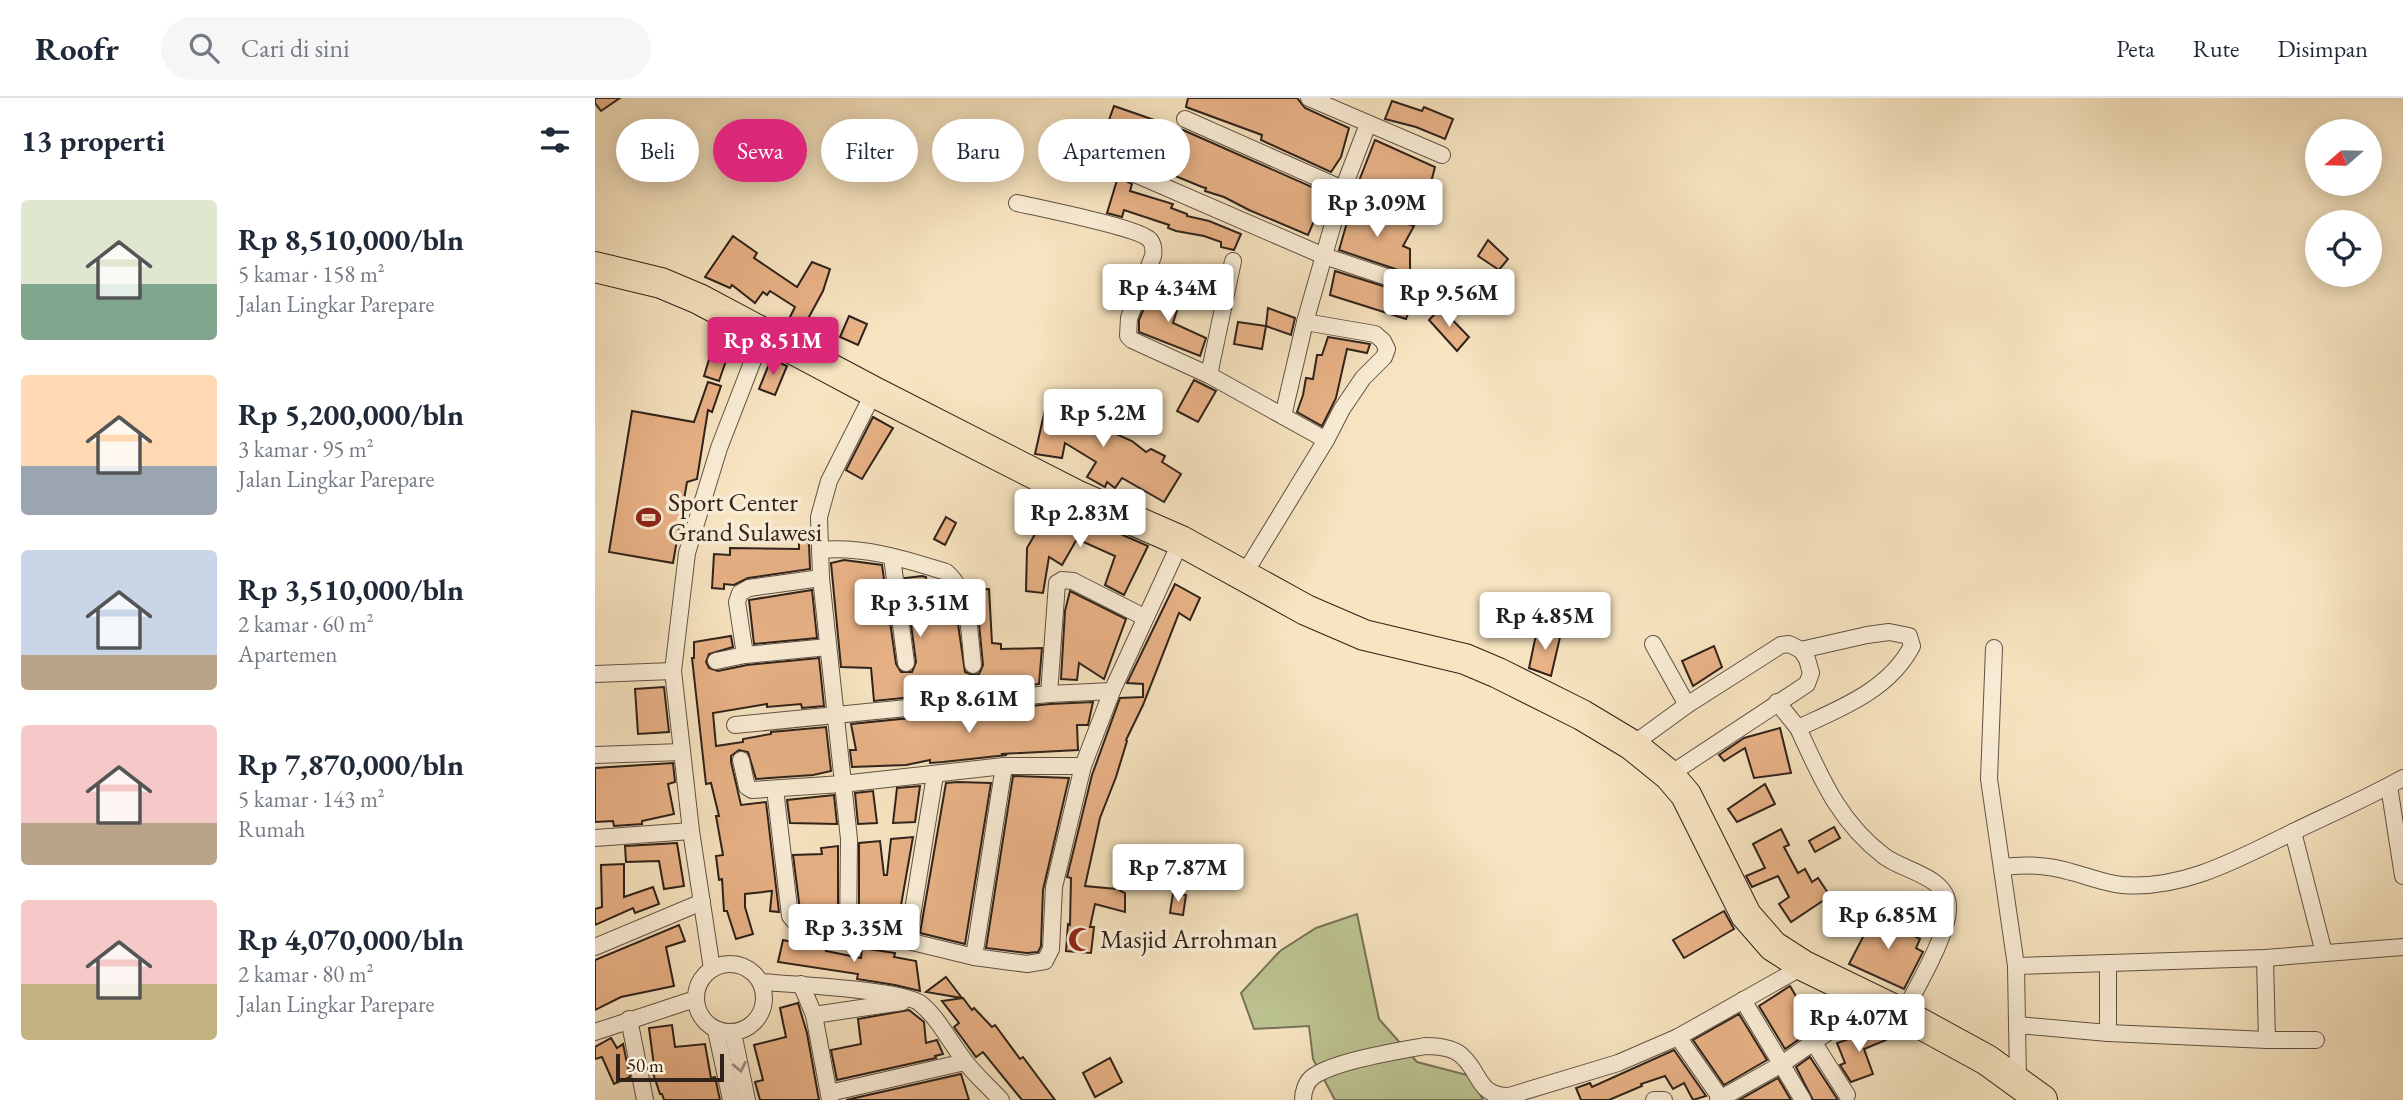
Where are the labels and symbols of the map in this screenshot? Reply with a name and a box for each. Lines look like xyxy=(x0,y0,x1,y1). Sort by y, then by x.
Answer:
north arrow xyxy=(2305,119,2382,196)
pin: Rp 3.09M xyxy=(1305,180,1449,239)
pin: Rp 4.34M xyxy=(1096,264,1240,324)
pin: Rp 9.56M xyxy=(1377,270,1521,329)
pin: Rp 8.51M xyxy=(701,317,845,377)
pin: Rp 5.2M xyxy=(1038,390,1168,449)
place label: Sport Center Grand Sulawesi xyxy=(668,485,822,549)
pin: Rp 2.83M xyxy=(1008,490,1152,549)
sports icon: Sport Center Grand Sulawesi xyxy=(634,503,662,531)
pin: Rp 3.51M xyxy=(848,580,992,639)
pin: Rp 4.85M xyxy=(1473,592,1617,652)
pin: Rp 8.61M xyxy=(897,676,1041,735)
pin: Rp 7.87M xyxy=(1106,844,1250,904)
pin: Rp 6.85M xyxy=(1816,892,1960,951)
pin: Rp 3.35M xyxy=(782,904,926,964)
place label: Masjid Arrohman xyxy=(1100,922,1278,956)
mosque icon: Masjid Arrohman xyxy=(1066,925,1094,953)
pin: Rp 4.07M xyxy=(1787,995,1931,1054)
scale bar xyxy=(616,1051,725,1083)
one-way arrow xyxy=(731,1061,746,1073)

